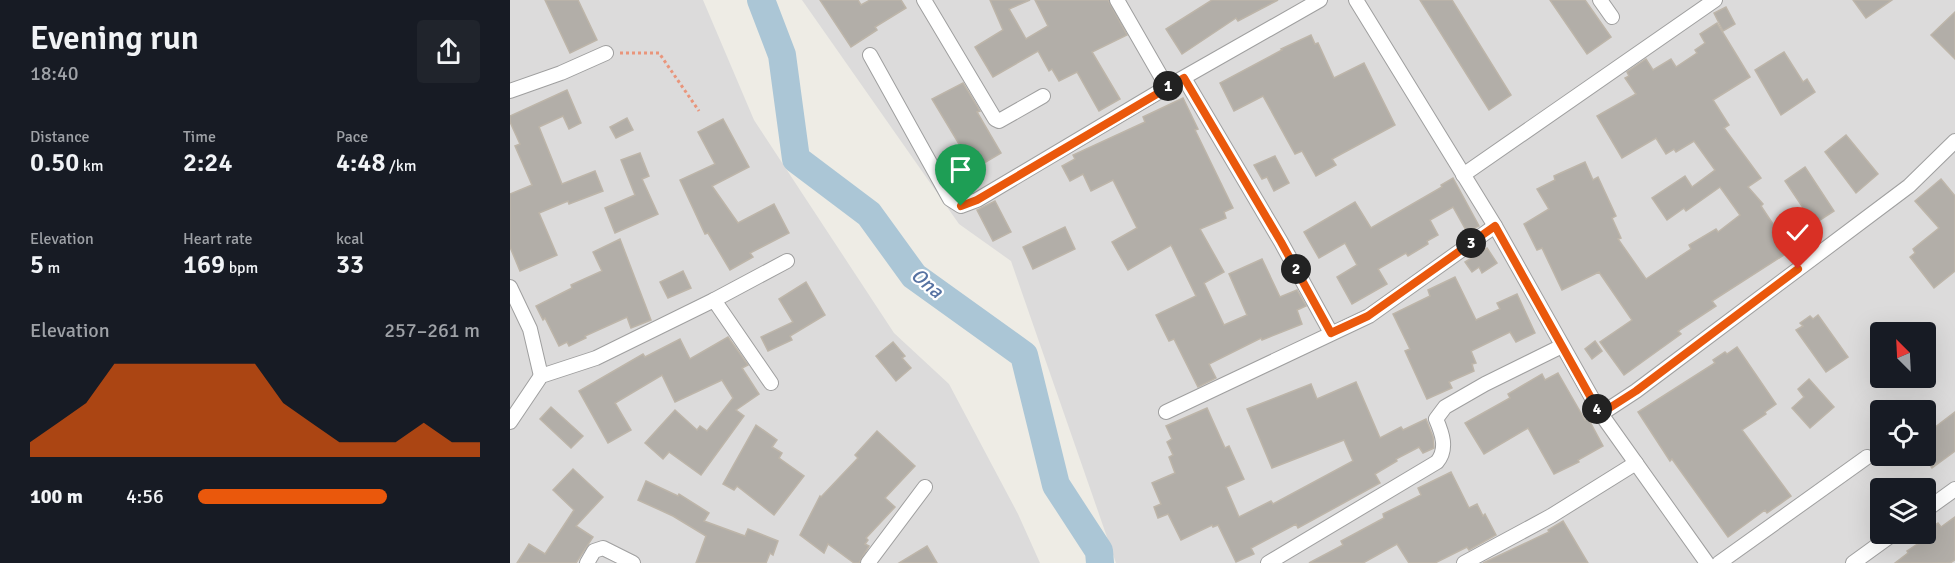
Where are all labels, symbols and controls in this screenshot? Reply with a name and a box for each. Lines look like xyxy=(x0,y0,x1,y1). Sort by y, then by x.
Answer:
text: Evening run xyxy=(30,18,199,59)
button: share xyxy=(417,20,480,83)
text: 18:40 xyxy=(30,61,79,86)
pin: 1 xyxy=(1153,71,1183,101)
text: 1 xyxy=(1164,76,1172,96)
text: Distance xyxy=(30,127,90,147)
text: Time xyxy=(183,127,216,147)
text: Pace xyxy=(336,127,368,147)
pin xyxy=(935,144,986,206)
text: 0.50 xyxy=(30,147,79,179)
text: 2:24 xyxy=(183,147,232,179)
text: 4:48 xyxy=(336,147,385,179)
icon: arrive xyxy=(944,153,977,186)
text: km xyxy=(79,156,104,176)
text: /km xyxy=(385,156,417,176)
pin xyxy=(1772,207,1823,269)
icon: check xyxy=(1781,216,1814,249)
pin: 3 xyxy=(1456,228,1486,258)
text: Elevation xyxy=(30,229,94,249)
text: Heart rate xyxy=(183,229,252,249)
text: kcal xyxy=(336,229,364,249)
text: 3 xyxy=(1467,233,1475,253)
text: 5 xyxy=(30,249,44,281)
text: 169 xyxy=(183,249,225,281)
text: 33 xyxy=(336,249,364,281)
pin: 2 xyxy=(1281,254,1311,284)
text: m xyxy=(44,258,60,278)
text: bpm xyxy=(225,258,258,278)
text: 2 xyxy=(1292,259,1300,279)
water label: Ona xyxy=(906,262,949,304)
text: Elevation xyxy=(30,318,110,343)
text: 257–261 m xyxy=(384,318,480,343)
north arrow xyxy=(1870,322,1936,388)
map controls xyxy=(1870,322,1936,544)
pin: 4 xyxy=(1582,394,1612,424)
text: 4 xyxy=(1593,399,1601,419)
button: locate xyxy=(1870,400,1936,466)
button: layers xyxy=(1870,478,1936,544)
text: 100 m xyxy=(30,484,83,509)
text: 4:56 xyxy=(126,484,164,509)

